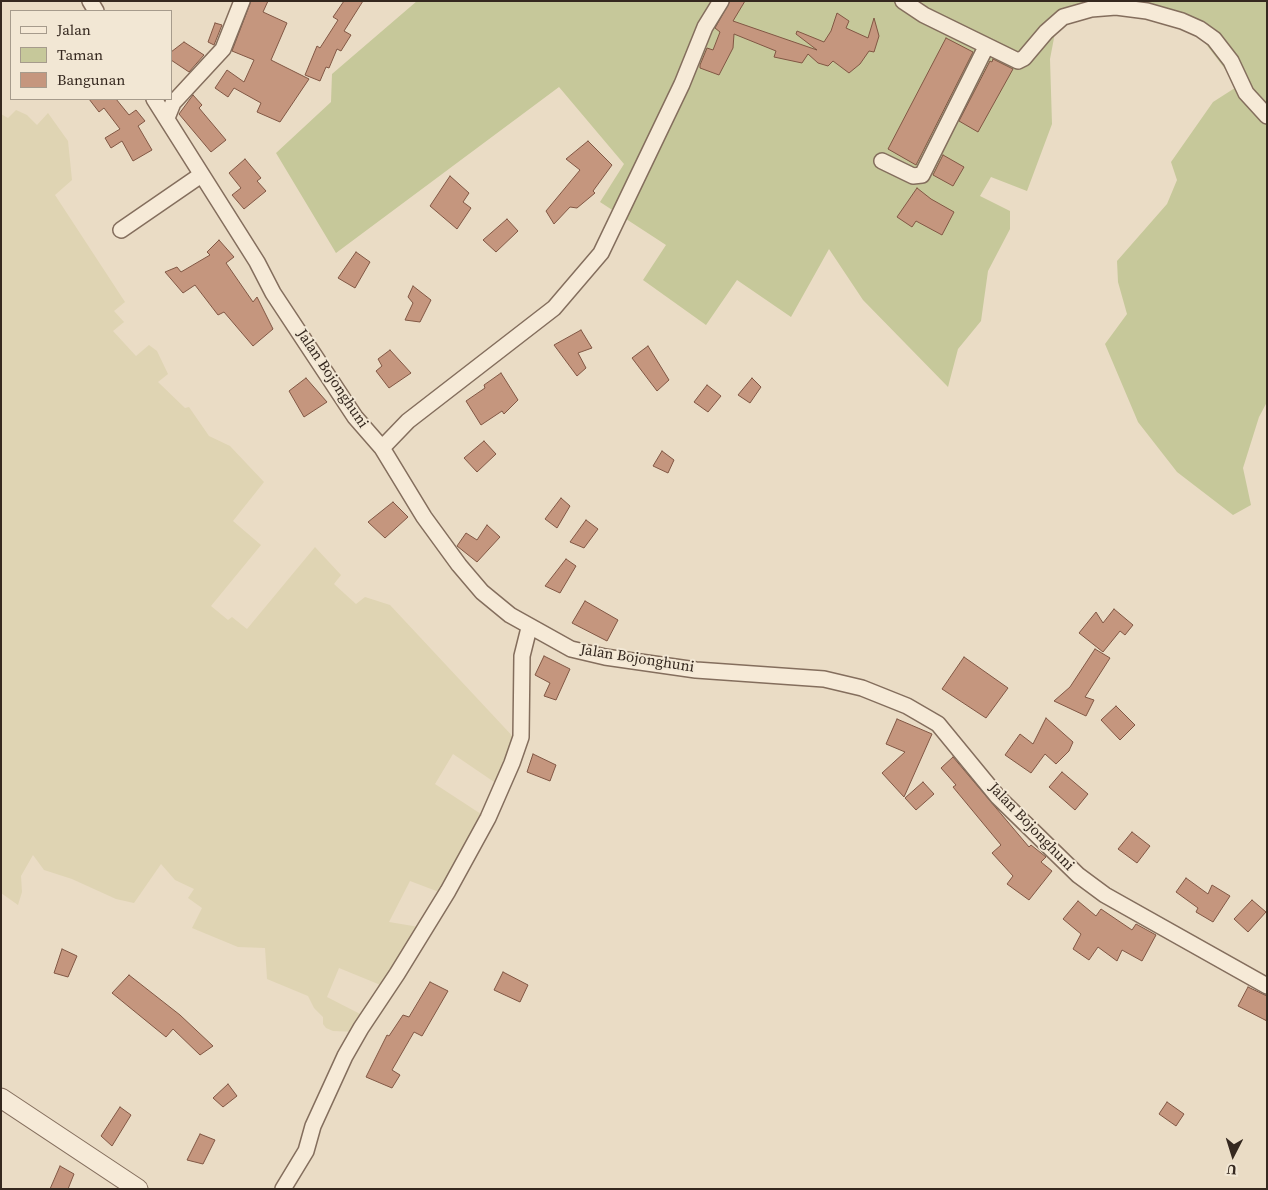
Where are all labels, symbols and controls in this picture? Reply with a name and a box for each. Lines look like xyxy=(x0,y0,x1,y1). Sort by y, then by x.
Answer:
legend xyxy=(10,10,172,100)
text: Jalan xyxy=(57,19,91,40)
text: Taman xyxy=(57,44,103,65)
text: Bangunan xyxy=(57,69,125,90)
street label: Jalan Bojonghuni xyxy=(292,326,372,432)
street label: Jalan Bojonghuni xyxy=(579,641,695,677)
street label: Jalan Bojonghuni xyxy=(984,779,1078,875)
north arrow xyxy=(1208,1130,1258,1180)
text: U xyxy=(1226,1160,1238,1180)

